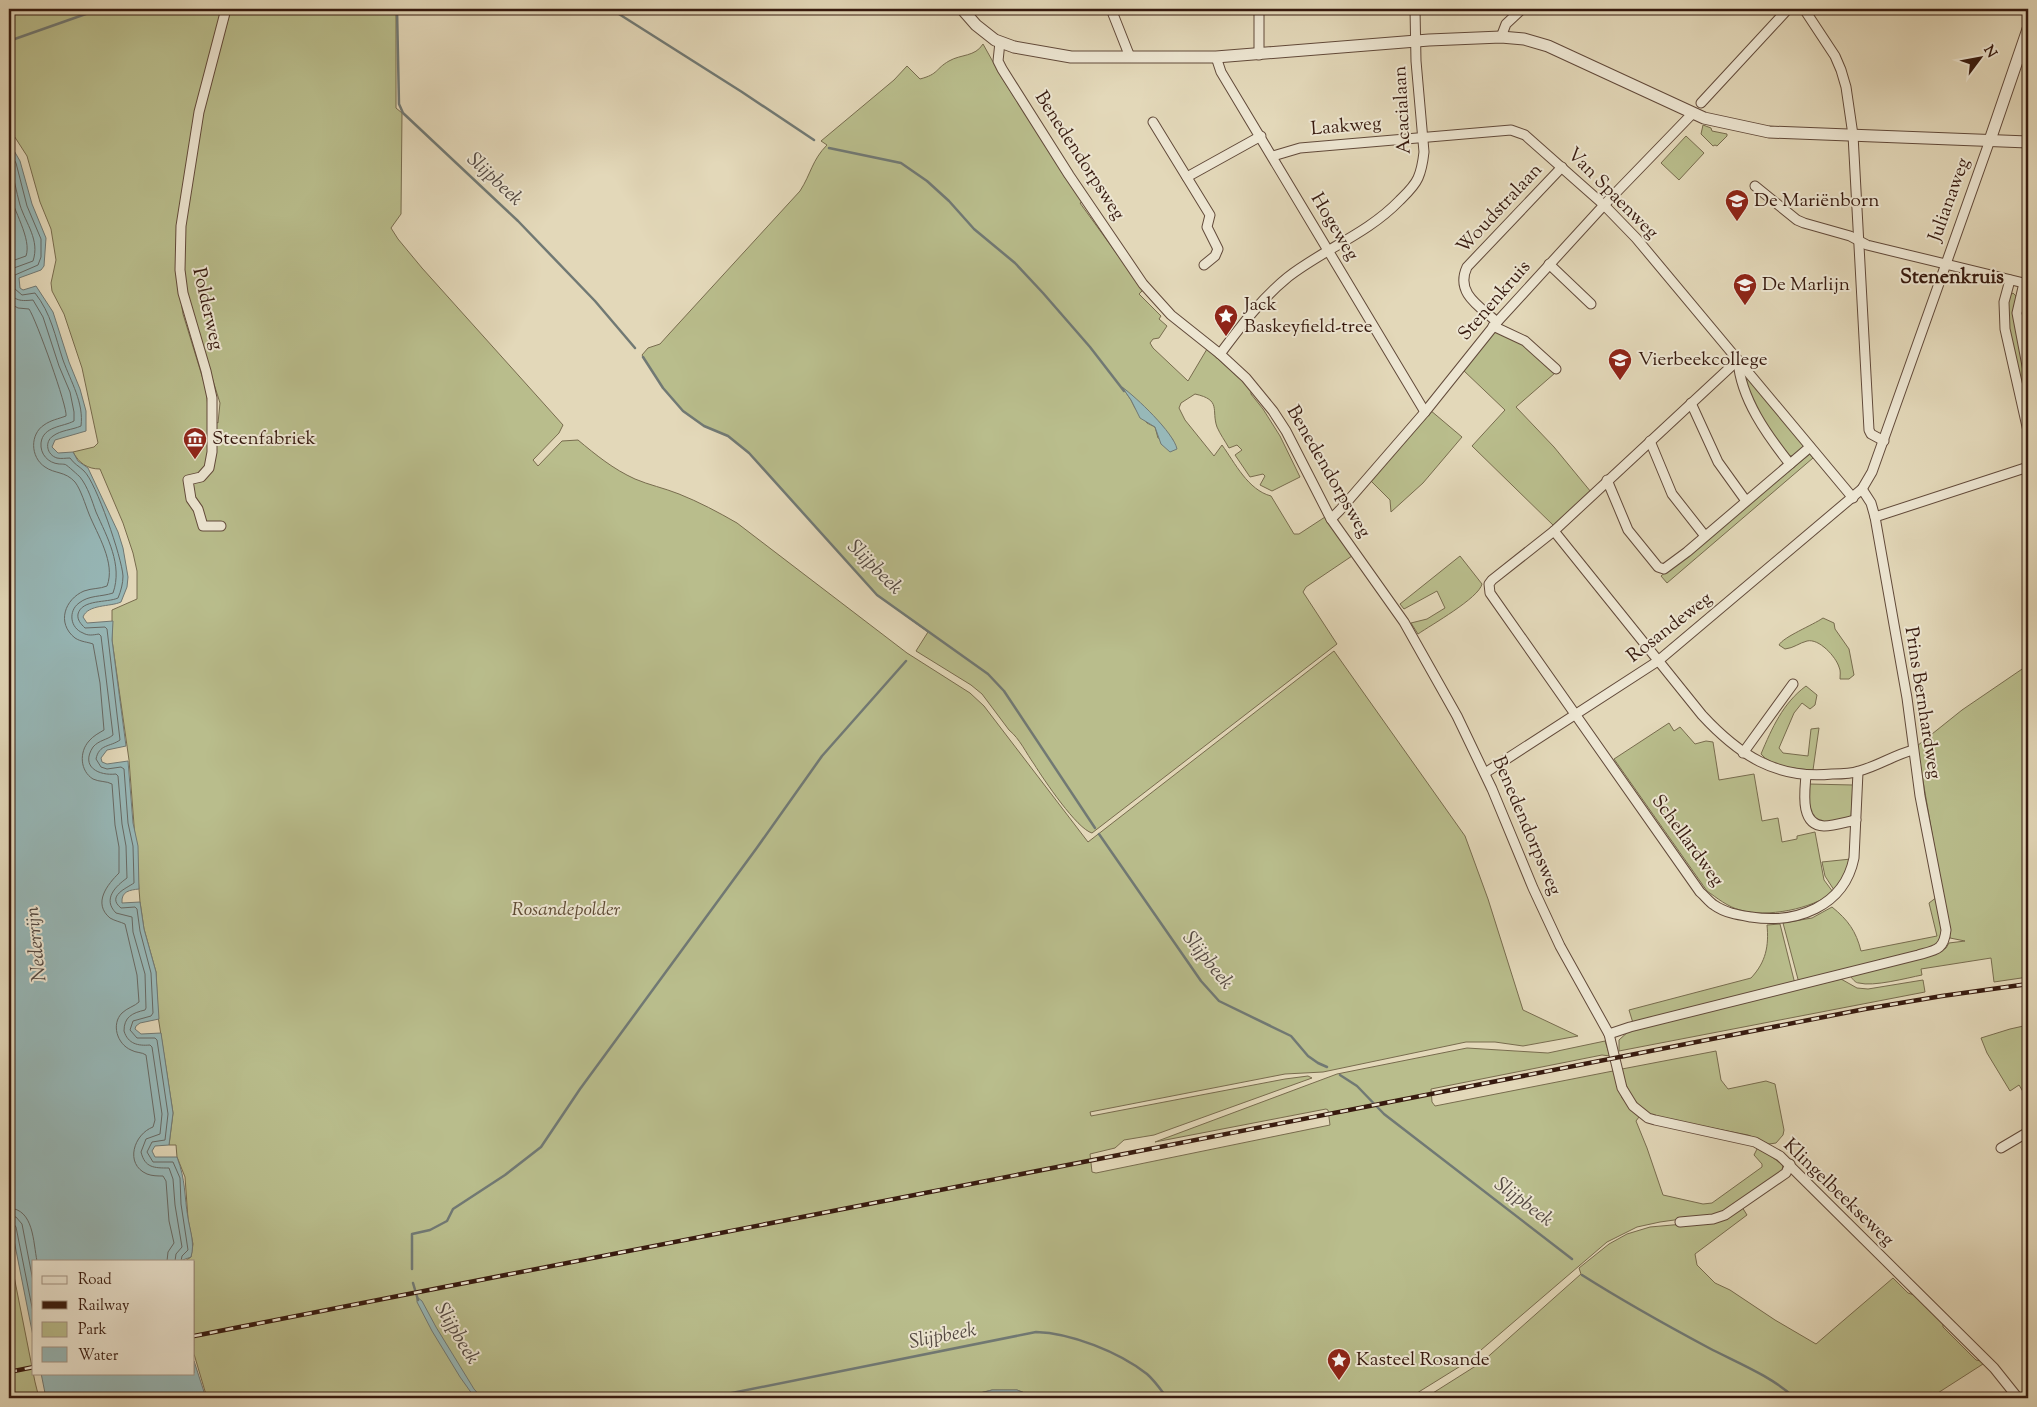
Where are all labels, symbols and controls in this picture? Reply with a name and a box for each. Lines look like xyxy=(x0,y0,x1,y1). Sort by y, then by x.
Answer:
north arrow xyxy=(1954,32,2004,82)
text: N xyxy=(1978,42,2001,62)
street label: Acacialaan xyxy=(1387,65,1419,155)
street label: Benedendorpsweg xyxy=(1027,86,1131,226)
street label: Laakweg xyxy=(1310,110,1382,144)
street label: Van Spaenweg xyxy=(1560,142,1664,246)
water label: Slijpbeek xyxy=(459,146,529,214)
street label: Julianaweg xyxy=(1922,154,1978,247)
street label: Woudstralaan xyxy=(1451,158,1549,260)
street label: Hogeweg xyxy=(1303,188,1365,266)
school or university icon: De Mariënborn xyxy=(1724,188,1750,222)
place label: De Mariënborn xyxy=(1754,188,1879,215)
street label: Stenenkruis xyxy=(1452,255,1538,347)
district label: Stenenkruis xyxy=(1900,264,2004,293)
street label: Polderweg xyxy=(184,265,230,353)
school or university icon: De Marlijn xyxy=(1732,272,1758,306)
place label: De Marlijn xyxy=(1762,272,1850,299)
place label: Jack Baskeyfield-tree xyxy=(1243,292,1373,341)
place icon: Jack Baskeyfield-tree xyxy=(1213,303,1239,337)
school or university icon: Vierbeekcollege xyxy=(1607,347,1633,381)
place label: Vierbeekcollege xyxy=(1638,347,1768,374)
street label: Benedendorpsweg xyxy=(1279,401,1377,543)
museum icon: Steenfabriek xyxy=(182,426,208,460)
place label: Steenfabriek xyxy=(212,426,316,453)
water label: Slijpbeek xyxy=(840,534,908,602)
street label: Rosandeweg xyxy=(1622,586,1718,670)
street label: Prins Bernhardweg xyxy=(1897,625,1947,781)
street label: Benedendorpsweg xyxy=(1484,752,1568,900)
street label: Schellardweg xyxy=(1644,789,1730,893)
park label: Rosandepolder xyxy=(512,897,621,924)
water label: Nederrijn xyxy=(19,905,55,983)
water label: Slijpbeek xyxy=(1174,926,1240,996)
street label: Klingelbeekseweg xyxy=(1776,1133,1900,1253)
water label: Slijpbeek xyxy=(1487,1171,1559,1235)
legend xyxy=(32,1260,195,1374)
text: Road xyxy=(78,1270,112,1291)
text: Railway xyxy=(78,1296,130,1317)
water label: Slijpbeek xyxy=(426,1297,486,1371)
water label: Slijpbeek xyxy=(907,1316,979,1358)
text: Park xyxy=(78,1320,107,1341)
text: Water xyxy=(78,1346,119,1367)
place icon: Kasteel Rosande xyxy=(1326,1347,1352,1381)
place label: Kasteel Rosande xyxy=(1356,1347,1490,1374)

